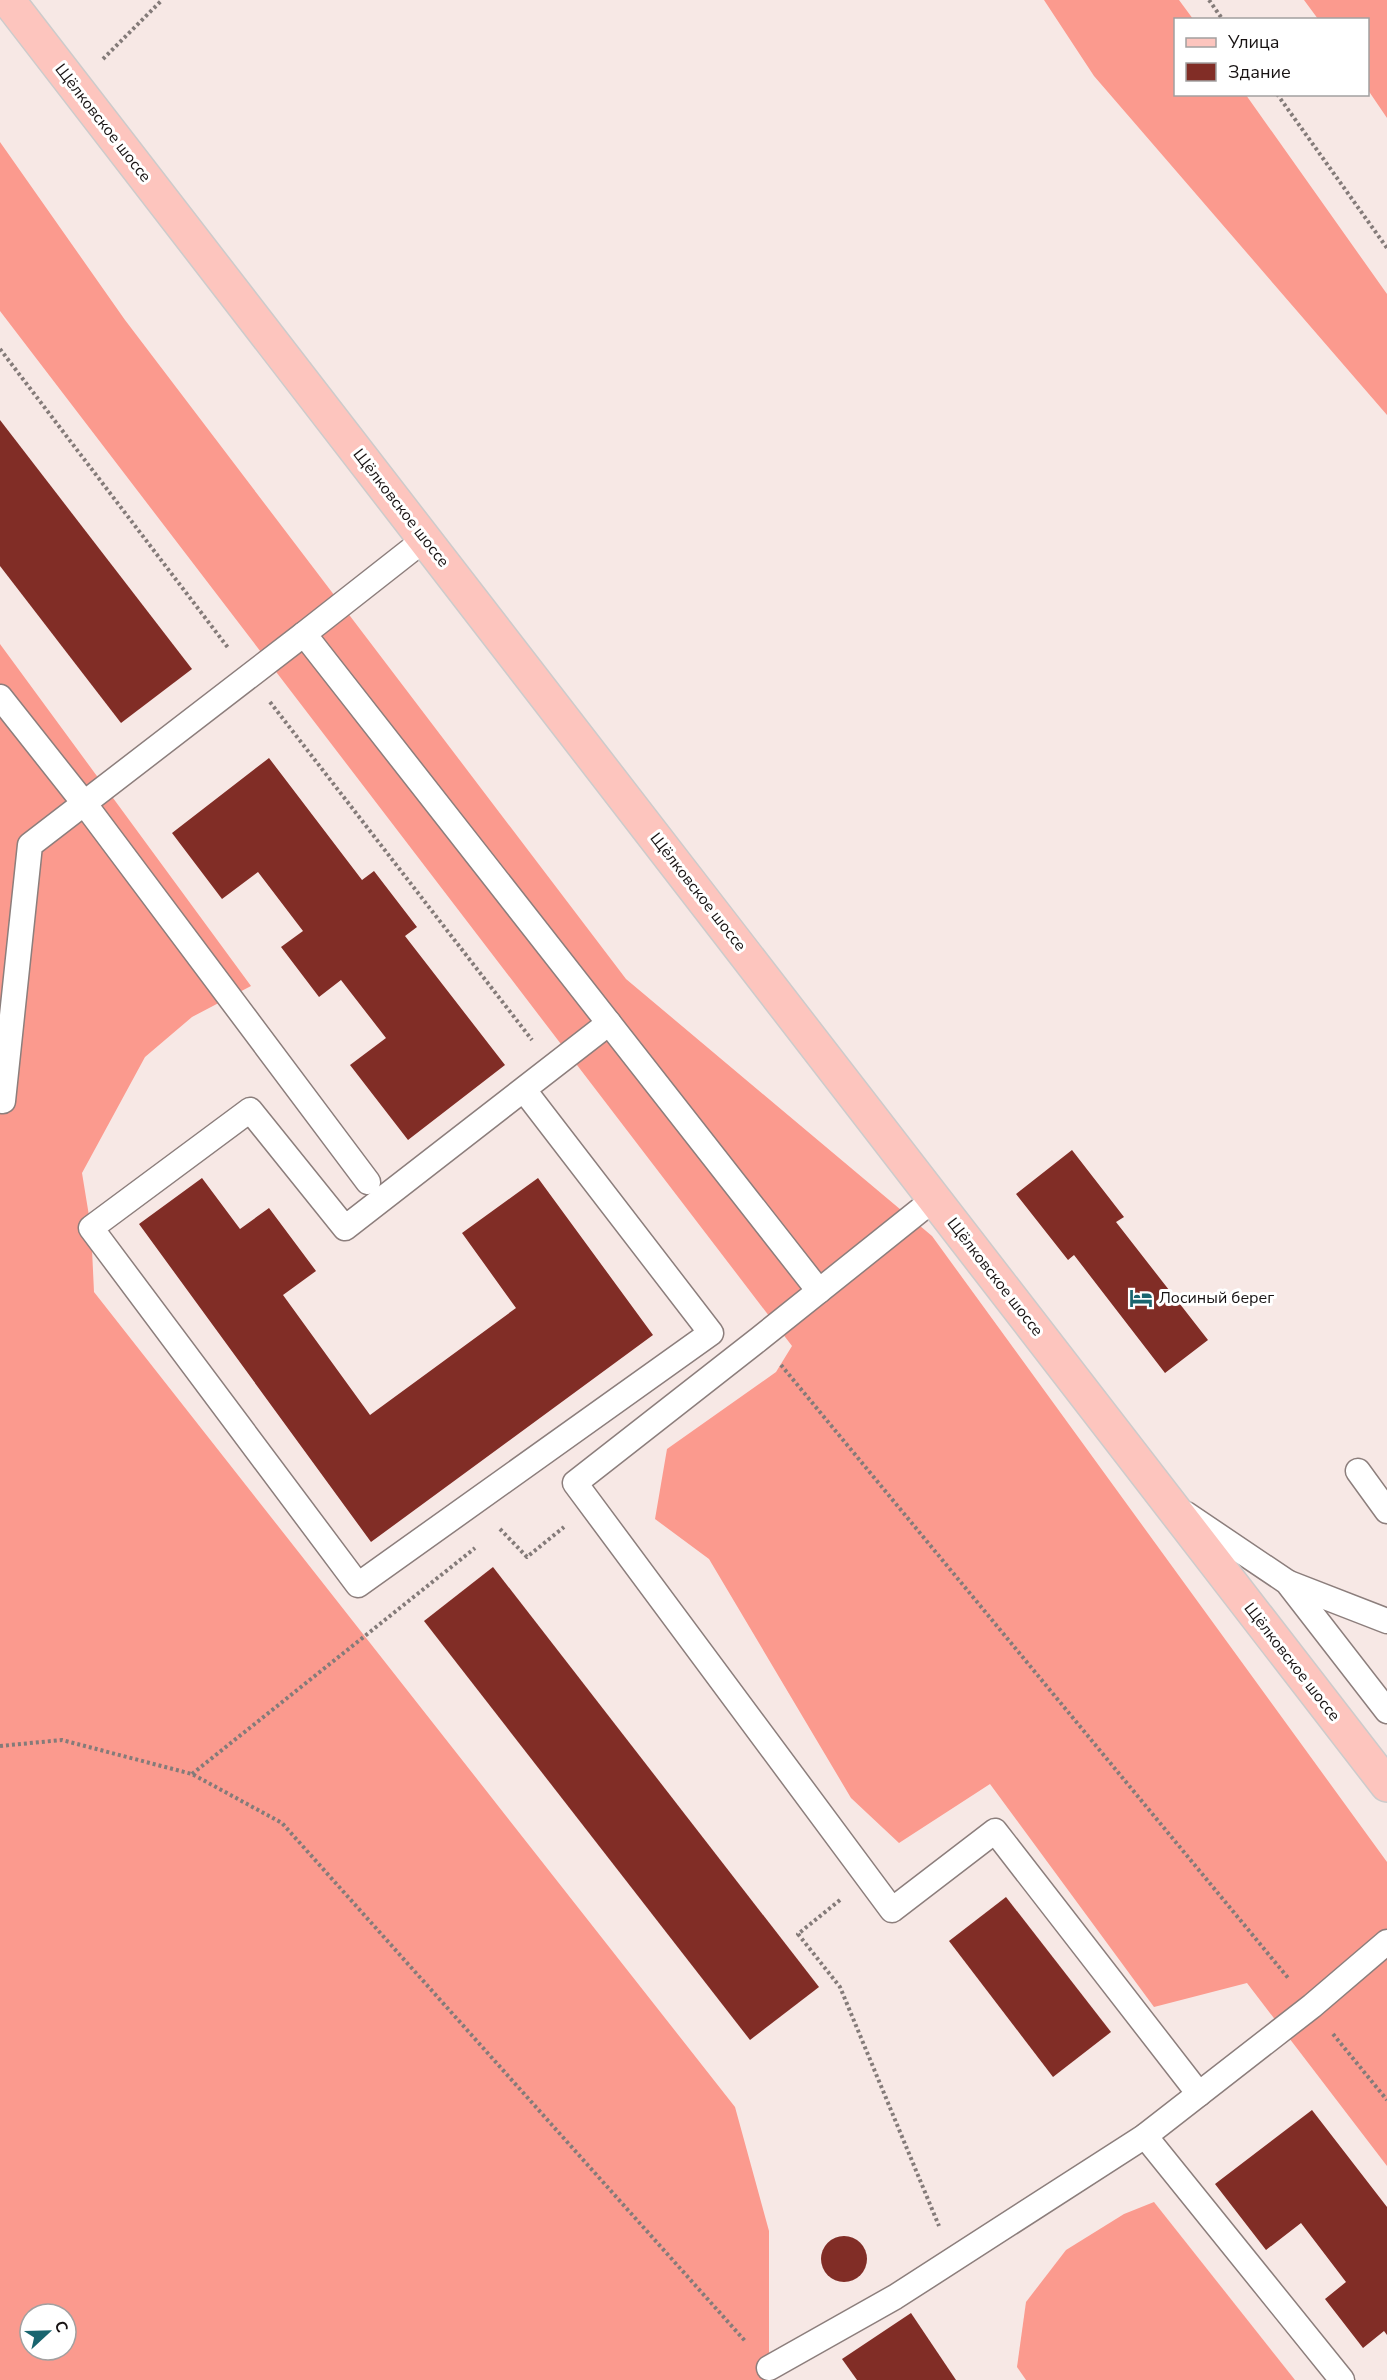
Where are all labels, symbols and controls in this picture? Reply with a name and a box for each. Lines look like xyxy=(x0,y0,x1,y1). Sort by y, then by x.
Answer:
legend xyxy=(1174,18,1369,96)
text: Улица xyxy=(1227,30,1279,54)
street label: Щёлковское шоссе xyxy=(50,59,156,187)
text: Здание xyxy=(1228,60,1291,84)
street label: Щёлковское шоссе xyxy=(348,444,454,572)
street label: Щёлковское шоссе xyxy=(645,828,751,956)
street label: Щёлковское шоссе xyxy=(942,1213,1048,1341)
hotel icon: Лосиный берег xyxy=(1128,1285,1154,1311)
place label: Лосиный берег xyxy=(1159,1287,1274,1309)
street label: Щёлковское шоссе xyxy=(1239,1598,1345,1726)
north arrow xyxy=(18,2302,78,2362)
text: С xyxy=(49,2318,73,2336)

